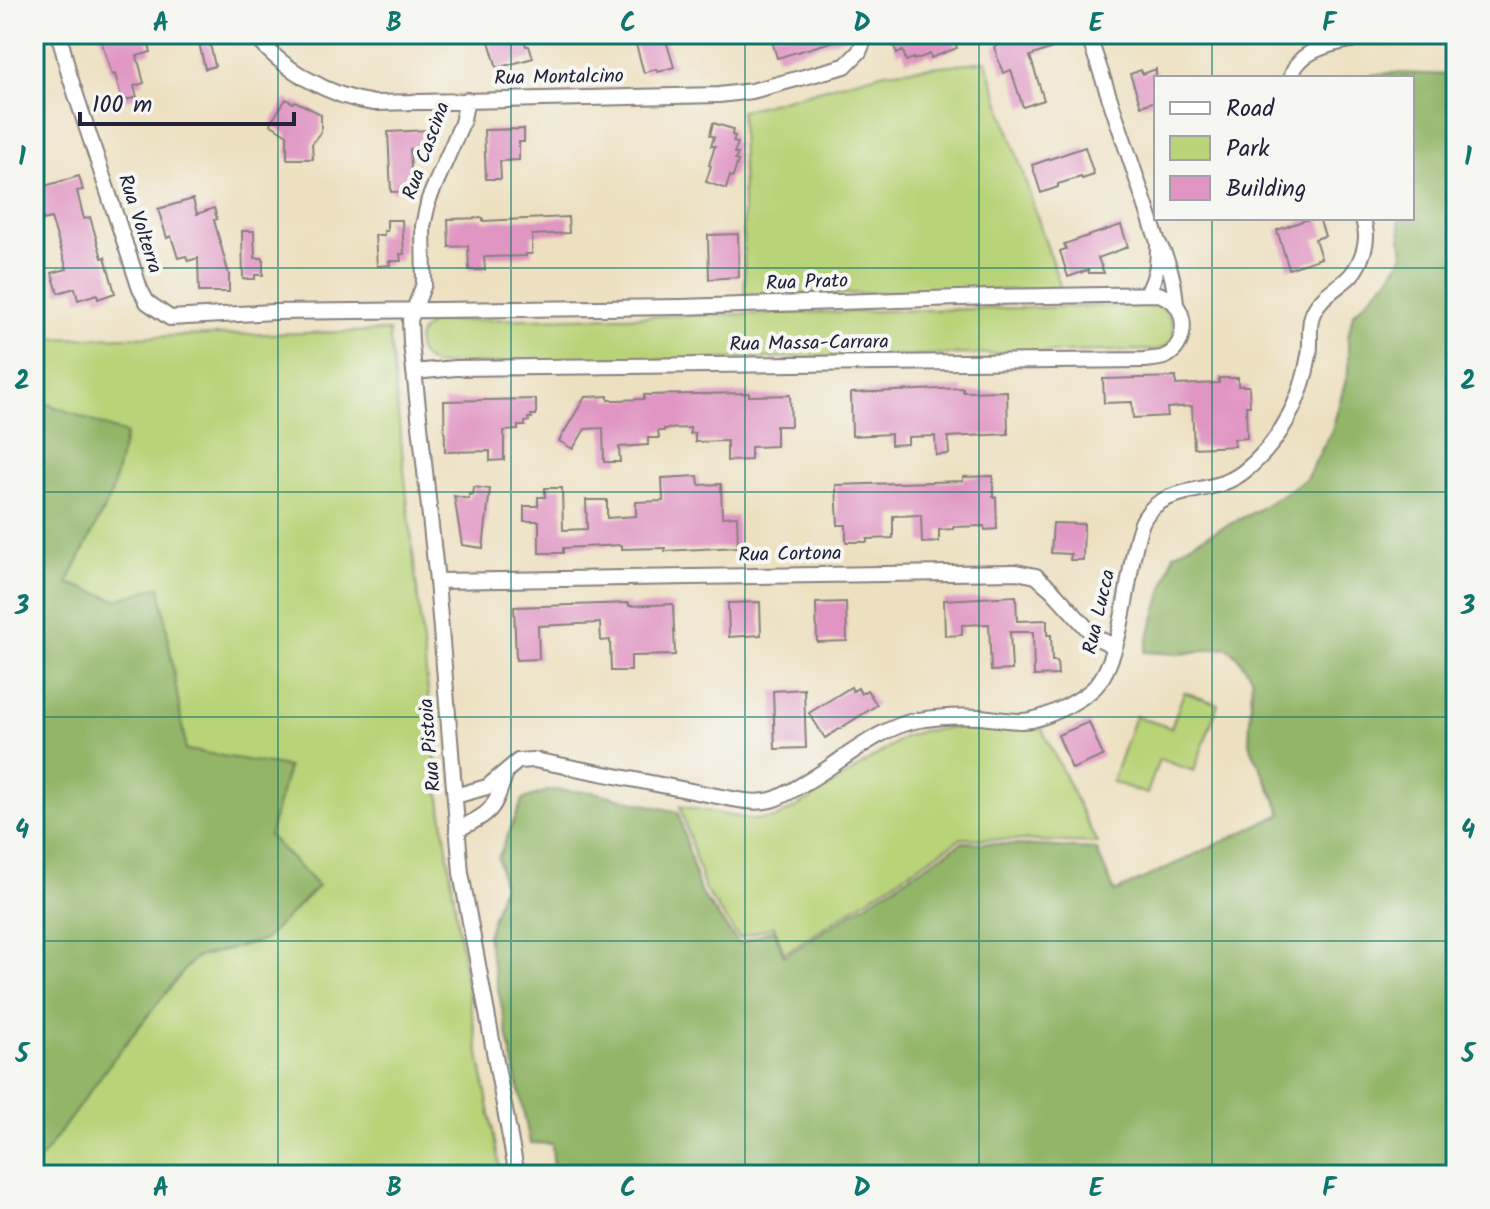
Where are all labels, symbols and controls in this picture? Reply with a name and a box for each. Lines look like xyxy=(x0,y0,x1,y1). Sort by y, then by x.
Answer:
text: A xyxy=(153,3,169,45)
text: B xyxy=(386,3,402,45)
text: C xyxy=(620,3,636,45)
text: D xyxy=(853,3,871,45)
text: E xyxy=(1089,3,1105,45)
text: F xyxy=(1322,3,1338,45)
street label: Rua Montalcino xyxy=(494,61,624,95)
scale bar xyxy=(80,76,294,126)
legend xyxy=(1154,76,1414,220)
text: 100 m xyxy=(92,86,152,125)
text: Road xyxy=(1226,90,1275,129)
street label: Rua Cascina xyxy=(394,97,460,205)
text: Park xyxy=(1226,130,1270,169)
text: 1 xyxy=(18,137,26,179)
text: 1 xyxy=(1464,137,1472,179)
street label: Rua Volterra xyxy=(108,170,170,278)
text: Building xyxy=(1226,170,1306,209)
street label: Rua Prato xyxy=(765,266,849,300)
street label: Rua Massa-Carrara xyxy=(729,327,889,361)
text: 2 xyxy=(14,361,30,403)
text: 2 xyxy=(1460,361,1476,403)
street label: Rua Cortona xyxy=(738,538,842,572)
street label: Rua Lucca xyxy=(1075,566,1125,658)
text: 3 xyxy=(14,586,29,628)
text: 3 xyxy=(1460,586,1475,628)
street label: Rua Pistoia xyxy=(411,697,451,793)
text: 4 xyxy=(15,810,29,852)
text: 4 xyxy=(1461,810,1475,852)
text: 5 xyxy=(14,1034,30,1076)
text: 5 xyxy=(1460,1034,1476,1076)
text: A xyxy=(153,1168,169,1209)
text: B xyxy=(386,1168,402,1209)
text: C xyxy=(620,1168,636,1209)
text: D xyxy=(853,1168,871,1209)
text: E xyxy=(1089,1168,1105,1209)
text: F xyxy=(1322,1168,1338,1209)

